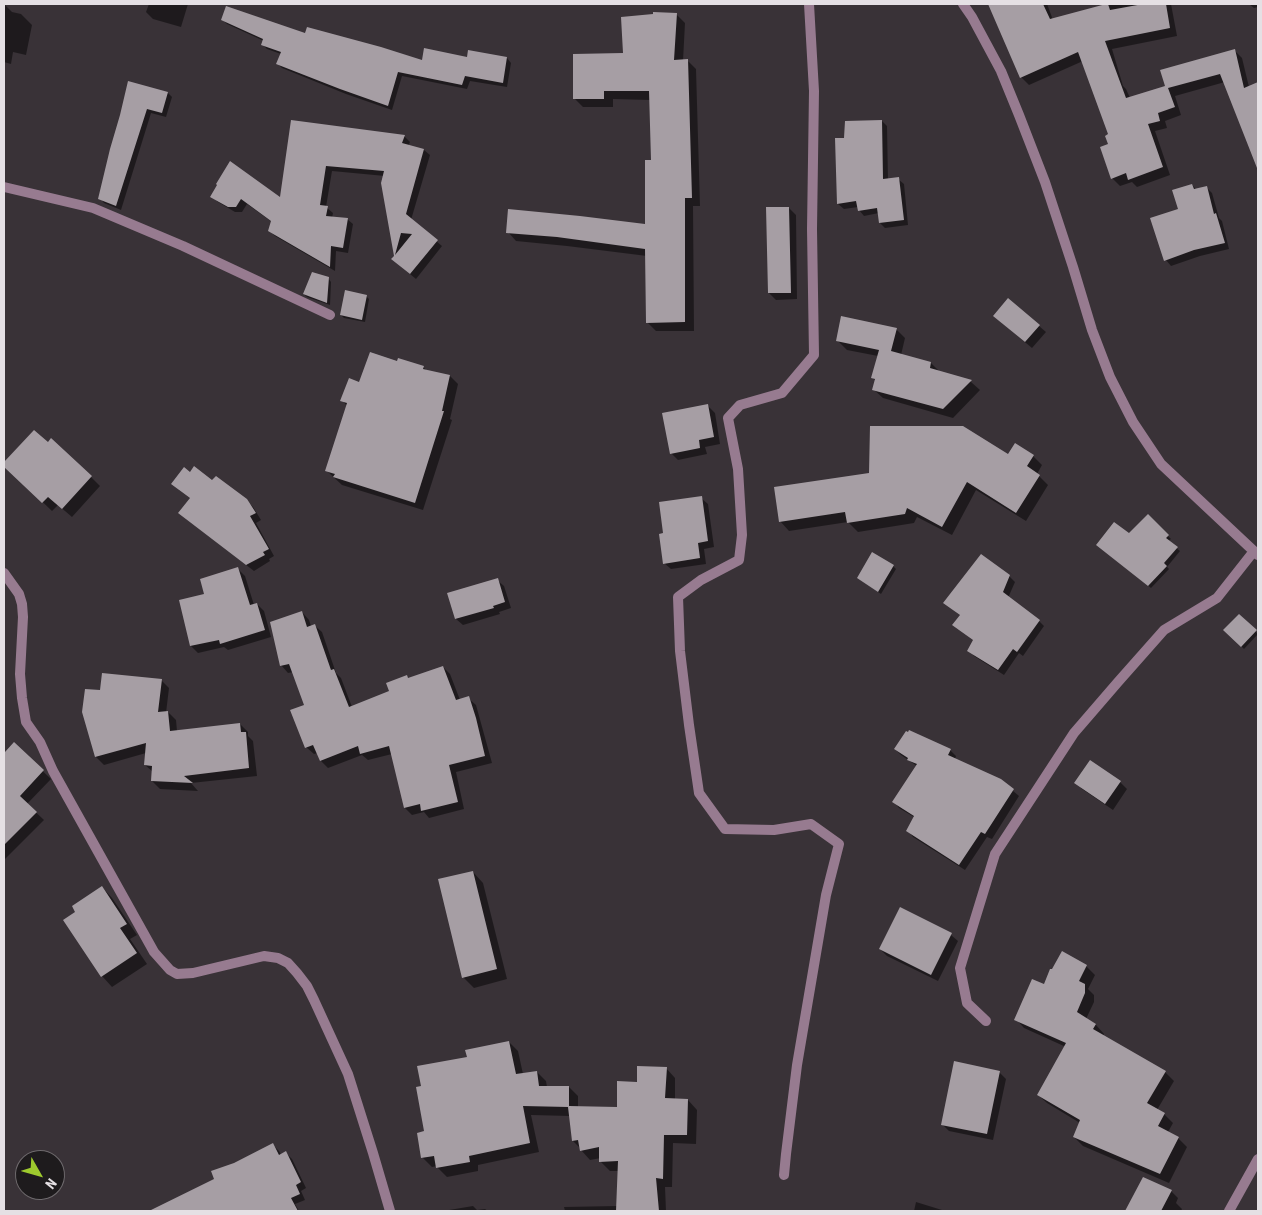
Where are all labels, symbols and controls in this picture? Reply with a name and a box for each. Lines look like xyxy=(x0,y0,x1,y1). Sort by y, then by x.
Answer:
north arrow xyxy=(15,1150,65,1200)
text: N xyxy=(42,1175,60,1192)

